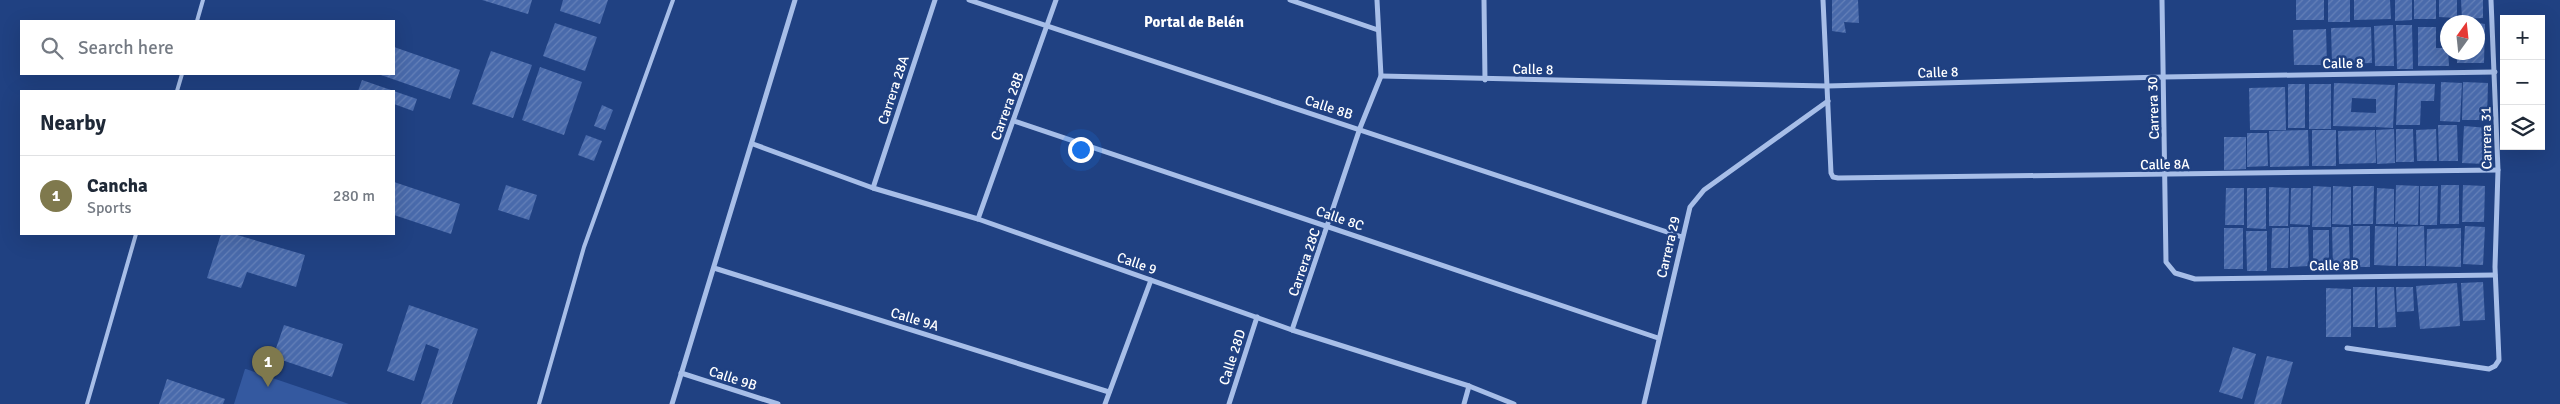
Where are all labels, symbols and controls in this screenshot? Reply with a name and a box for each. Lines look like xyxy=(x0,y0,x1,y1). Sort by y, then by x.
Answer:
district label: Portal de Belén xyxy=(1144,13,1244,31)
north arrow xyxy=(2440,15,2485,60)
map controls xyxy=(2500,15,2545,150)
button: + xyxy=(2500,15,2545,60)
search box xyxy=(20,20,395,75)
icon: search xyxy=(38,34,66,62)
text: Search here xyxy=(78,36,174,60)
street label: Carrera 28A xyxy=(874,53,913,127)
street label: Calle 8 xyxy=(2322,55,2364,72)
button: − xyxy=(2500,60,2545,105)
street label: Calle 8 xyxy=(1512,61,1554,78)
street label: Calle 8 xyxy=(1917,63,1959,82)
street label: Carrera 28B xyxy=(987,70,1028,143)
street label: Carrera 30 xyxy=(2144,76,2163,140)
street label: Calle 8B xyxy=(1303,92,1355,123)
button: layers xyxy=(2500,105,2545,150)
street label: Carrera 31 xyxy=(2477,106,2496,170)
text: Nearby xyxy=(40,110,106,136)
your location xyxy=(1068,137,1094,163)
street label: Calle 8A xyxy=(2140,156,2190,173)
text: Cancha xyxy=(87,174,148,198)
text: 1 xyxy=(52,186,60,206)
text: 280 m xyxy=(333,186,375,206)
text: Sports xyxy=(87,198,132,218)
street label: Calle 8C xyxy=(1314,202,1366,235)
street label: Carrera 29 xyxy=(1653,215,1684,280)
street label: Carrera 28C xyxy=(1285,226,1324,299)
street label: Calle 9 xyxy=(1115,249,1159,278)
street label: Calle 8B xyxy=(2309,257,2359,274)
street label: Calle 9A xyxy=(889,304,941,335)
street label: Calle 28D xyxy=(1215,327,1249,387)
pin: 1 xyxy=(252,346,284,387)
street label: Calle 9B xyxy=(707,363,759,394)

